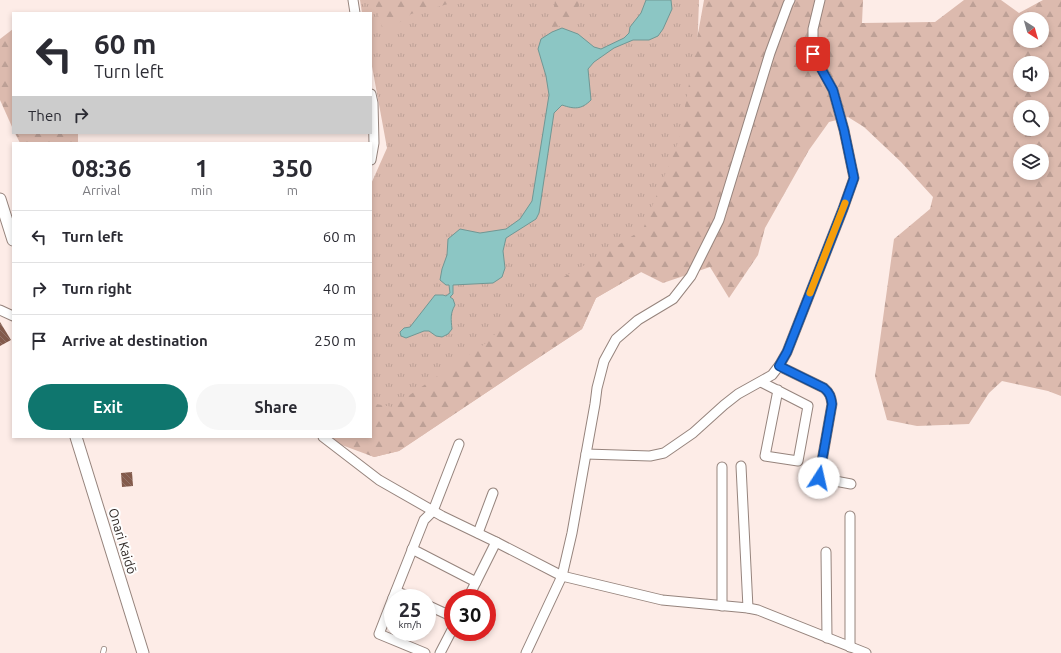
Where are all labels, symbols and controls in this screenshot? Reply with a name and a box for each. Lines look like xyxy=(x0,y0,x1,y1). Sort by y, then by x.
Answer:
north arrow xyxy=(1013,12,1049,48)
map controls xyxy=(1013,12,1049,180)
icon: left xyxy=(28,28,80,80)
text: 60 m xyxy=(94,28,156,59)
pin xyxy=(796,37,830,71)
icon: arrive xyxy=(802,43,824,65)
button: sound xyxy=(1013,56,1049,92)
text: Turn left xyxy=(94,61,164,81)
button: search xyxy=(1013,100,1049,136)
icon: right xyxy=(70,104,92,126)
text: Then xyxy=(28,107,62,124)
button: layers xyxy=(1013,144,1049,180)
text: 08:36 xyxy=(71,155,131,182)
text: 1 xyxy=(195,155,208,182)
text: 350 xyxy=(272,155,313,182)
text: Arrival xyxy=(82,183,120,197)
text: min xyxy=(191,183,213,197)
text: m xyxy=(287,183,298,197)
icon: left xyxy=(28,226,50,248)
text: Turn left xyxy=(62,228,123,245)
text: 60 m xyxy=(323,228,356,245)
icon: right xyxy=(28,278,50,300)
text: Turn right xyxy=(62,280,132,297)
text: 40 m xyxy=(323,280,356,297)
icon: arrive xyxy=(28,330,50,352)
text: Arrive at destination xyxy=(62,332,208,349)
text: 250 m xyxy=(314,332,356,349)
button: Exit xyxy=(28,384,188,430)
button: Share xyxy=(196,384,356,430)
position arrow xyxy=(798,457,840,499)
street label: Onari Kaidō xyxy=(106,506,140,576)
speed limit sign: 30 xyxy=(444,589,496,641)
text: 25 xyxy=(399,598,421,621)
text: km/h xyxy=(398,619,422,630)

